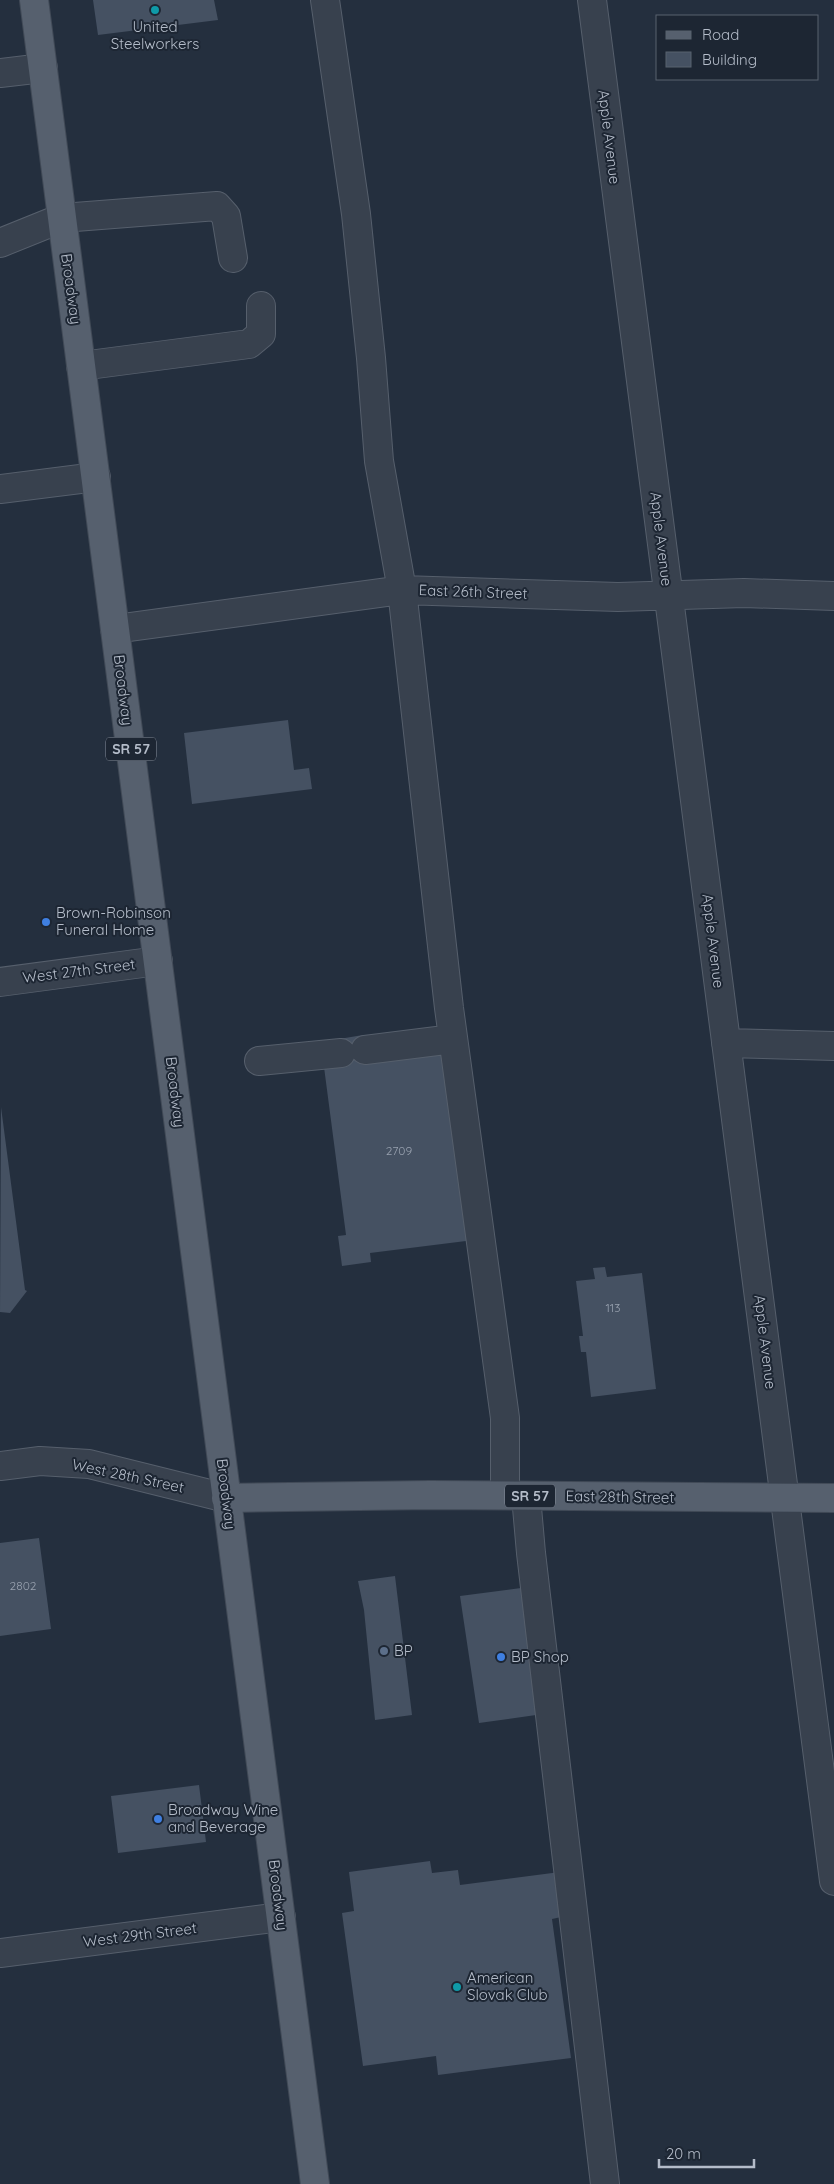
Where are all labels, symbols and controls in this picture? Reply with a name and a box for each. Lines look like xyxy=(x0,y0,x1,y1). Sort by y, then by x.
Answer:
marker: United Steelworkers xyxy=(149,4,161,16)
legend xyxy=(656,15,819,80)
place label: United Steelworkers xyxy=(111,17,199,53)
text: Road xyxy=(702,25,739,44)
text: Building xyxy=(702,50,757,69)
street label: Apple Avenue xyxy=(594,89,625,185)
street label: Broadway xyxy=(57,252,86,326)
street label: Apple Avenue xyxy=(646,491,677,587)
street label: East 26th Street xyxy=(418,580,528,603)
street label: Broadway xyxy=(110,653,137,727)
road number: SR 57 xyxy=(106,738,156,761)
street label: Apple Avenue xyxy=(698,893,729,989)
place label: Brown-Robinson Funeral Home xyxy=(56,903,171,939)
marker: Brown-Robinson Funeral Home xyxy=(40,916,52,928)
street label: West 27th Street xyxy=(22,954,136,987)
street label: Broadway xyxy=(162,1055,189,1129)
house number: 2709 xyxy=(386,1143,413,1158)
street label: Apple Avenue xyxy=(750,1294,781,1390)
house number: 113 xyxy=(605,1300,621,1315)
street label: West 28th Street xyxy=(70,1454,186,1497)
street label: Broadway xyxy=(213,1457,240,1531)
road number: SR 57 xyxy=(505,1484,555,1508)
street label: East 28th Street xyxy=(565,1486,675,1507)
house number: 2802 xyxy=(10,1578,37,1593)
place label: BP xyxy=(394,1641,413,1660)
marker: BP xyxy=(378,1645,390,1657)
place label: BP Shop xyxy=(511,1647,569,1666)
marker: BP Shop xyxy=(495,1651,507,1663)
place label: Broadway Wine and Beverage xyxy=(168,1800,278,1836)
marker: Broadway Wine and Beverage xyxy=(152,1813,164,1825)
street label: Broadway xyxy=(265,1858,292,1932)
street label: West 29th Street xyxy=(82,1918,198,1951)
place label: American Slovak Club xyxy=(467,1968,548,2004)
marker: American Slovak Club xyxy=(451,1981,463,1993)
scale bar xyxy=(659,2136,754,2168)
text: 20 m xyxy=(666,2144,701,2163)

